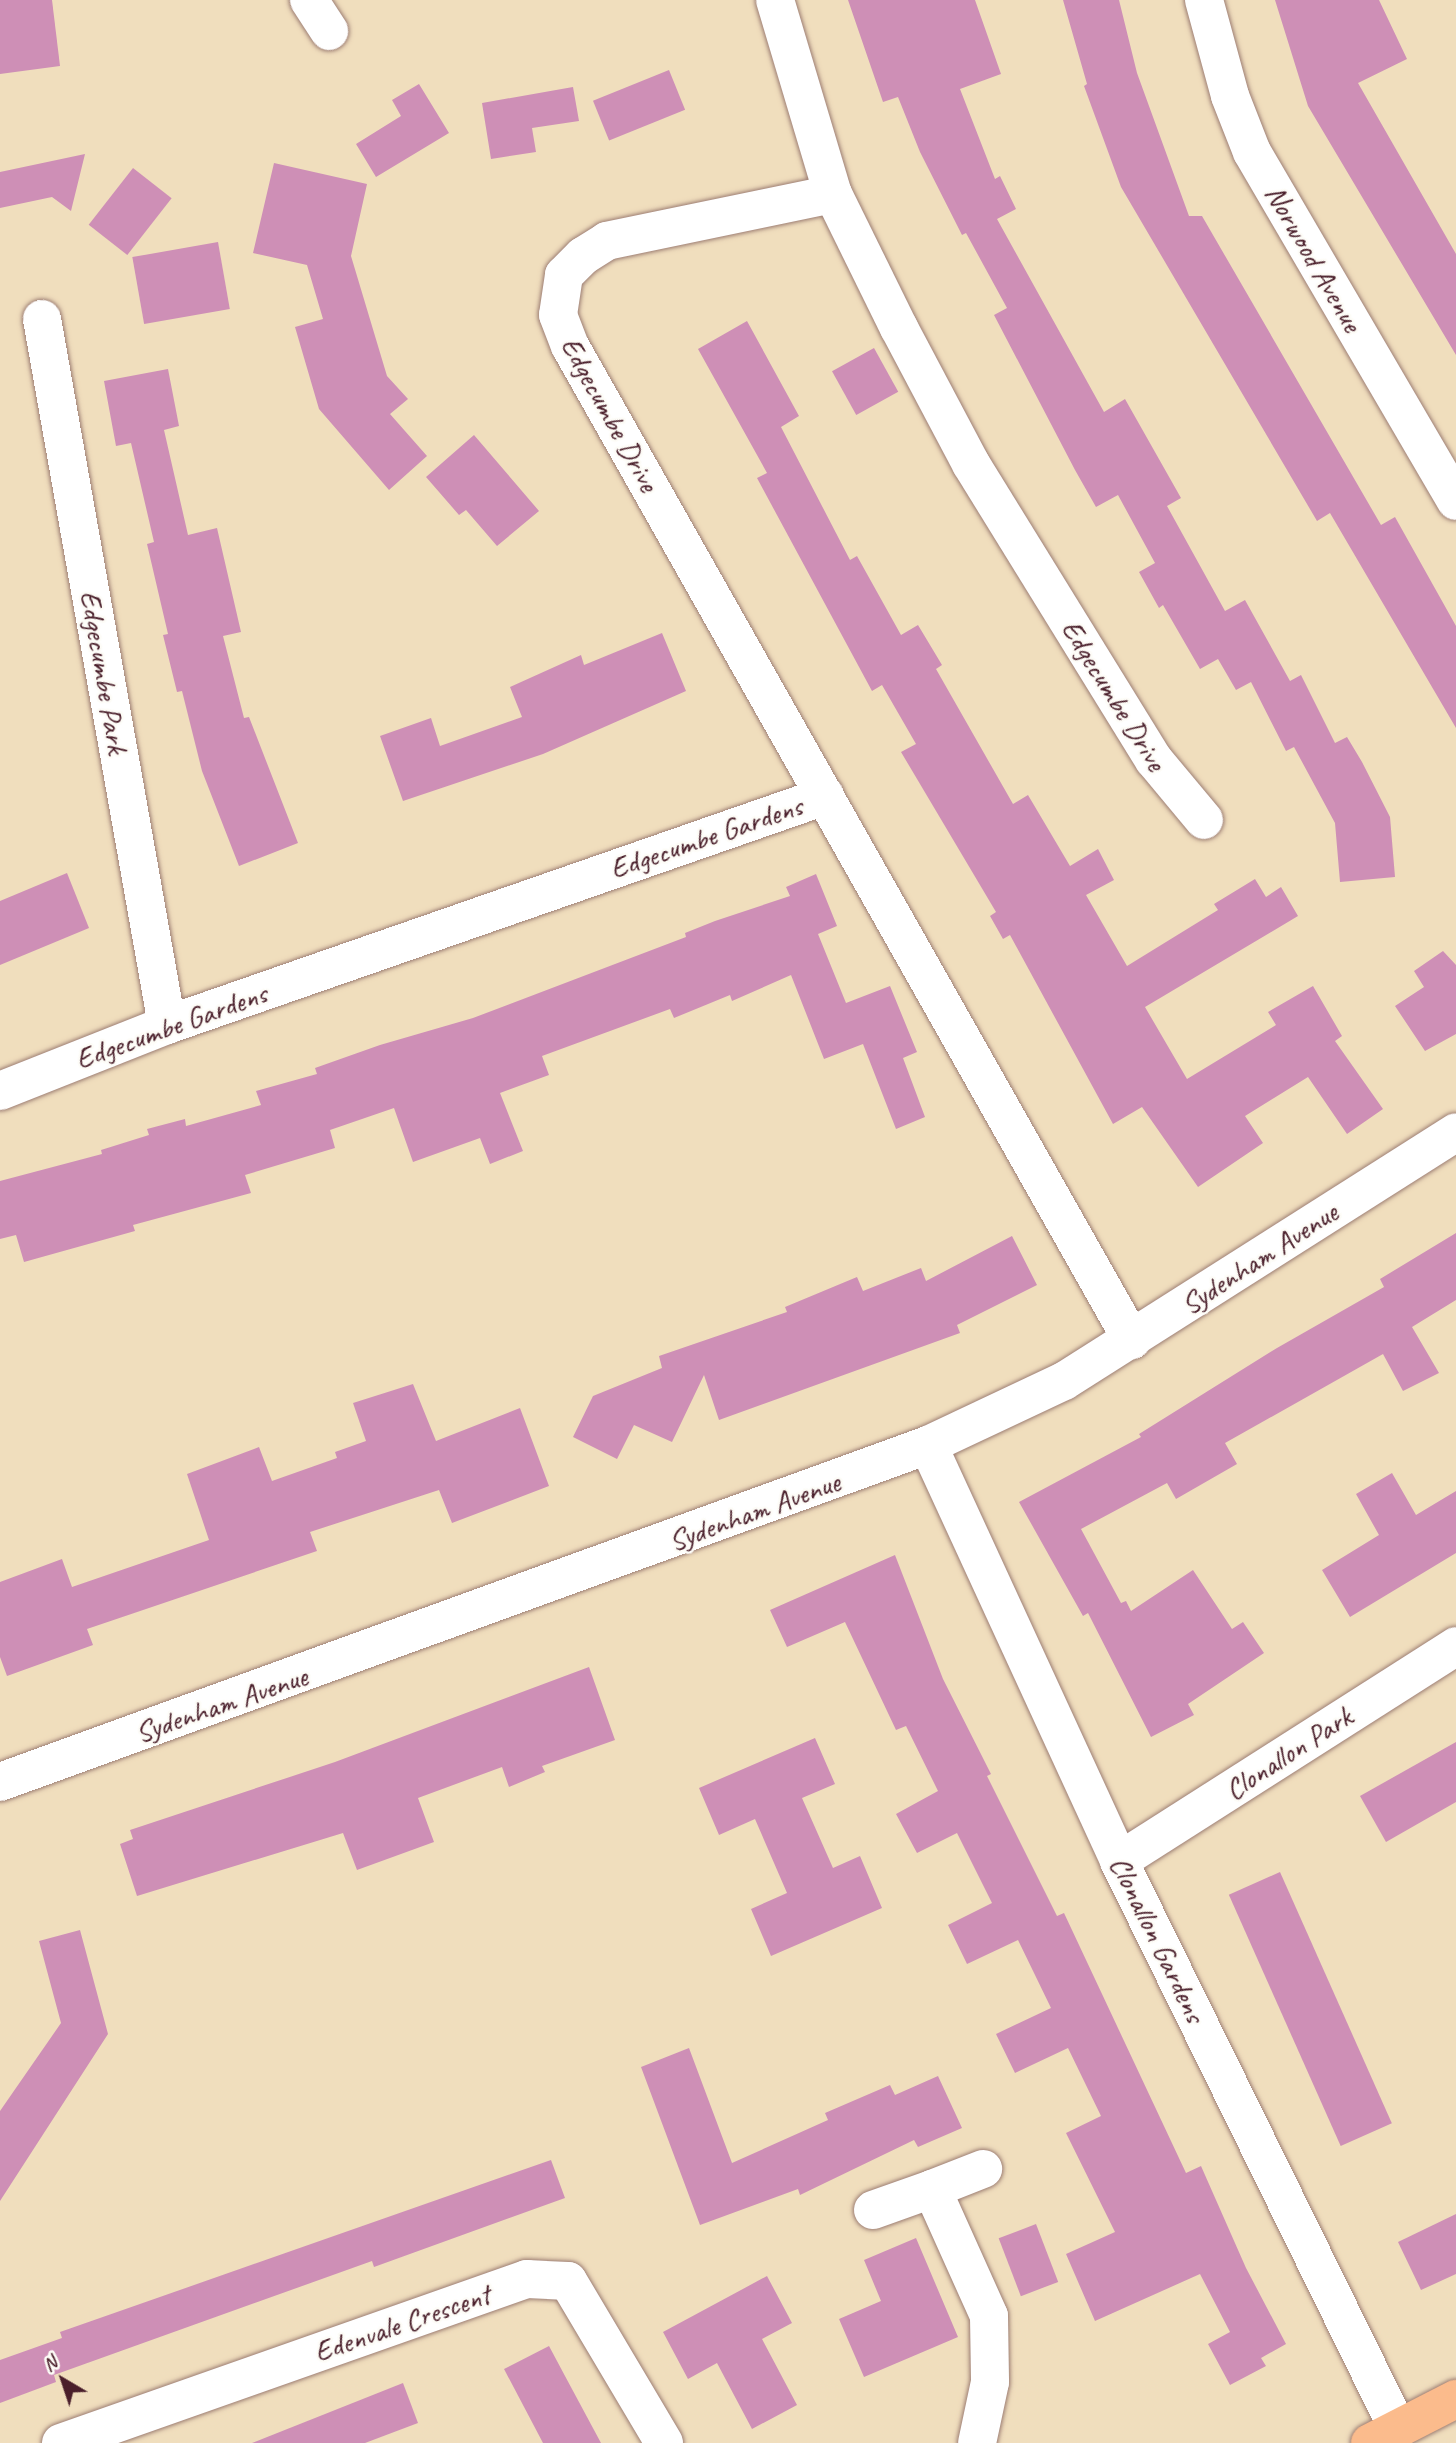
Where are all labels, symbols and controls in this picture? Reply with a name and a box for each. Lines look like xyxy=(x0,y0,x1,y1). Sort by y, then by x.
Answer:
street label: Norwood Avenue xyxy=(1257,178,1371,338)
street label: Edgecumbe Drive xyxy=(553,330,667,498)
street label: Edgecumbe Park xyxy=(72,588,136,756)
street label: Edgecumbe Drive xyxy=(1053,613,1175,777)
street label: Edgecumbe Gardens xyxy=(605,787,807,887)
street label: Edgecumbe Gardens xyxy=(70,975,272,1077)
street label: Sydenham Avenue xyxy=(1174,1194,1344,1322)
street label: Sydenham Avenue xyxy=(663,1463,845,1559)
street label: Sydenham Avenue xyxy=(130,1658,312,1750)
street label: Clonallon Park xyxy=(1218,1699,1358,1807)
street label: Clonallon Gardens xyxy=(1102,1850,1214,2028)
street label: Edenvale Crescent xyxy=(309,2276,495,2370)
north arrow xyxy=(28,2345,98,2415)
text: N xyxy=(38,2351,62,2377)

